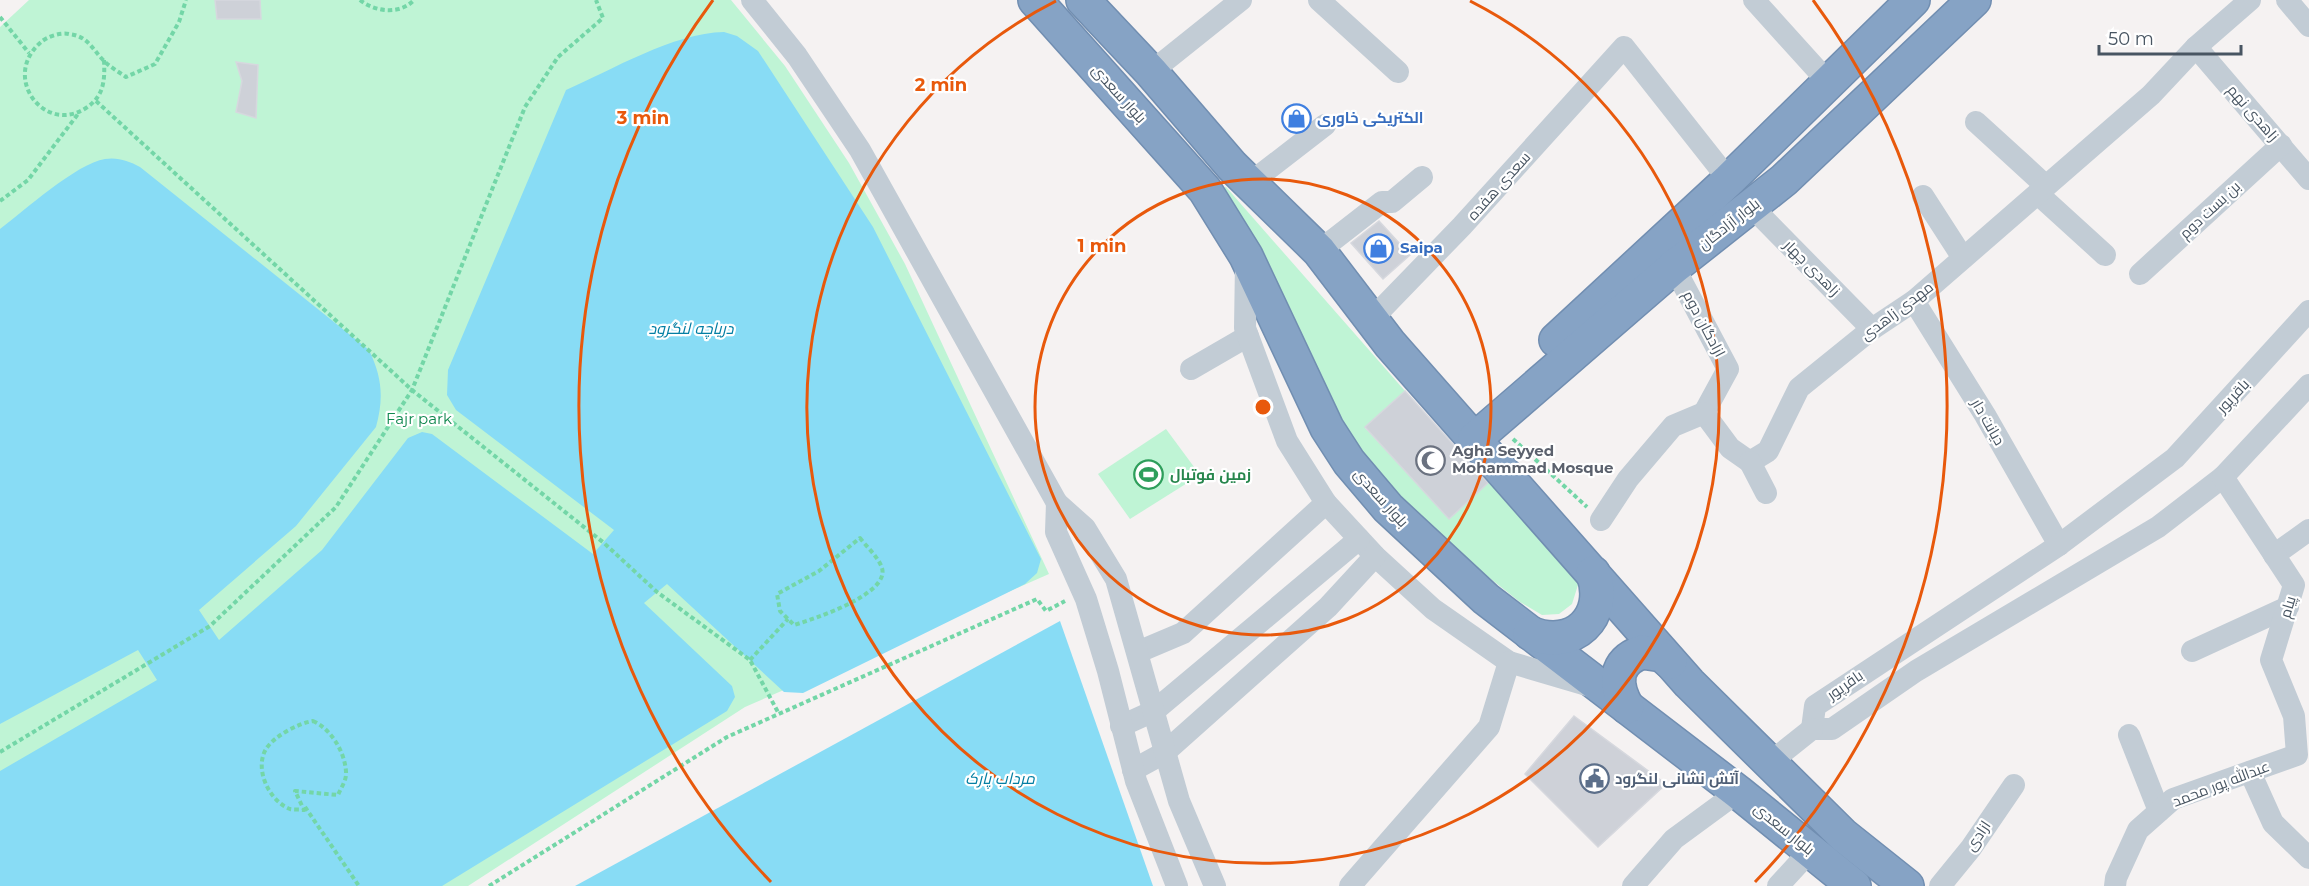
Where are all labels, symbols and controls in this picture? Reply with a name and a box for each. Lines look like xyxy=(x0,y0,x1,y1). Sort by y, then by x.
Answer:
scale bar xyxy=(2099,18,2242,56)
text: 50 m xyxy=(2108,28,2154,50)
street label: بلوار سعدی xyxy=(1087,60,1151,128)
text: 2 min xyxy=(915,74,967,96)
street label: زاهدی نهم xyxy=(2223,80,2283,146)
shop icon: الکتریکی خاوری xyxy=(1280,102,1312,134)
text: 3 min xyxy=(616,107,669,129)
place label: الکتریکی خاوری xyxy=(1317,108,1424,127)
street label: سعدی هفده xyxy=(1463,147,1535,225)
street label: بن بست دوم xyxy=(2175,177,2245,243)
street label: بلوار آزادگان xyxy=(1694,194,1764,254)
shop icon: Saipa xyxy=(1363,232,1395,264)
text: 1 min xyxy=(1078,235,1126,257)
street label: زاهدی چهار xyxy=(1779,235,1844,300)
place label: Saipa xyxy=(1400,238,1443,257)
street label: مهدی زاهدی xyxy=(1857,277,1937,345)
street label: ازادگان دوم xyxy=(1678,287,1730,361)
water label: دریاچه لنگرود xyxy=(649,319,735,339)
street label: باقرپور xyxy=(2211,375,2254,418)
street label: دیانت دار xyxy=(1967,394,2009,449)
centre of rings xyxy=(1253,397,1273,417)
park label: Fajr park xyxy=(386,409,452,428)
place label: Agha Seyyed Mohammad Mosque xyxy=(1451,441,1613,477)
mosque icon: Agha Seyyed Mohammad Mosque xyxy=(1415,444,1447,476)
sports icon: زمین فوتبال xyxy=(1133,459,1165,491)
street label: بلوار سعدی xyxy=(1349,464,1413,532)
place label: زمین فوتبال xyxy=(1170,465,1251,484)
street label: پیام xyxy=(2275,593,2301,621)
street label: باقرپور xyxy=(1822,665,1867,705)
street label: عبدالله پور محمد xyxy=(2170,756,2272,812)
public building icon: آتش نشانی لنگرود xyxy=(1578,763,1610,795)
water label: مرداب پارک xyxy=(965,769,1036,789)
place label: آتش نشانی لنگرود xyxy=(1615,769,1739,788)
street label: بلوار سعدی xyxy=(1749,798,1819,860)
street label: ازادی xyxy=(1961,817,1995,855)

